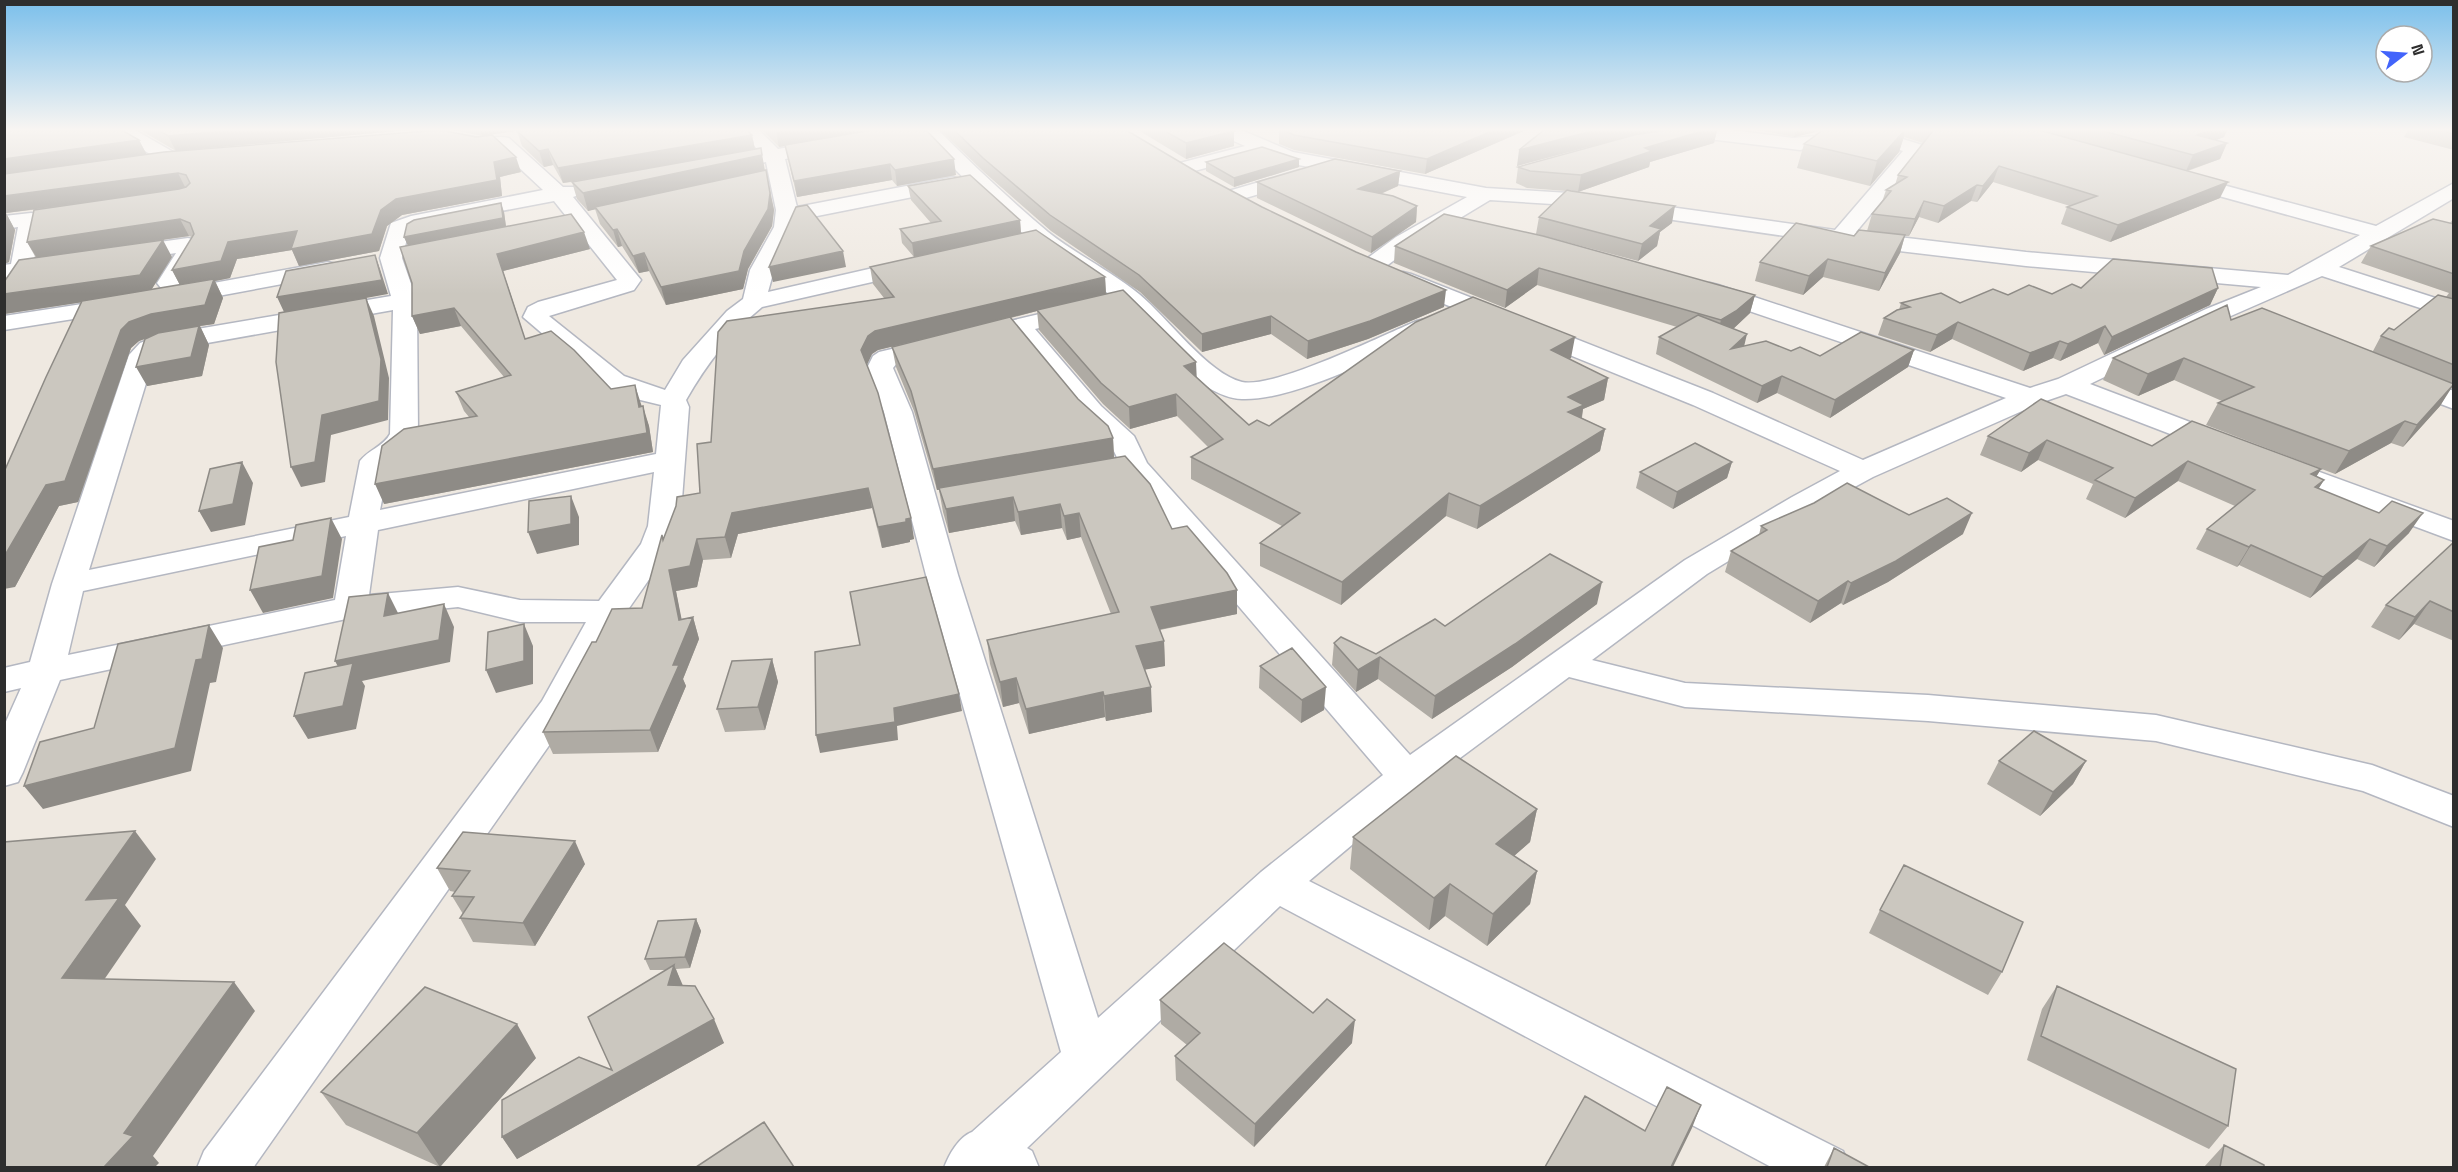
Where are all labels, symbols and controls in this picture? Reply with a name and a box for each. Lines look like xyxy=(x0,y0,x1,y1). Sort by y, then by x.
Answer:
north arrow xyxy=(2374,24,2434,84)
text: N xyxy=(2406,42,2429,58)

